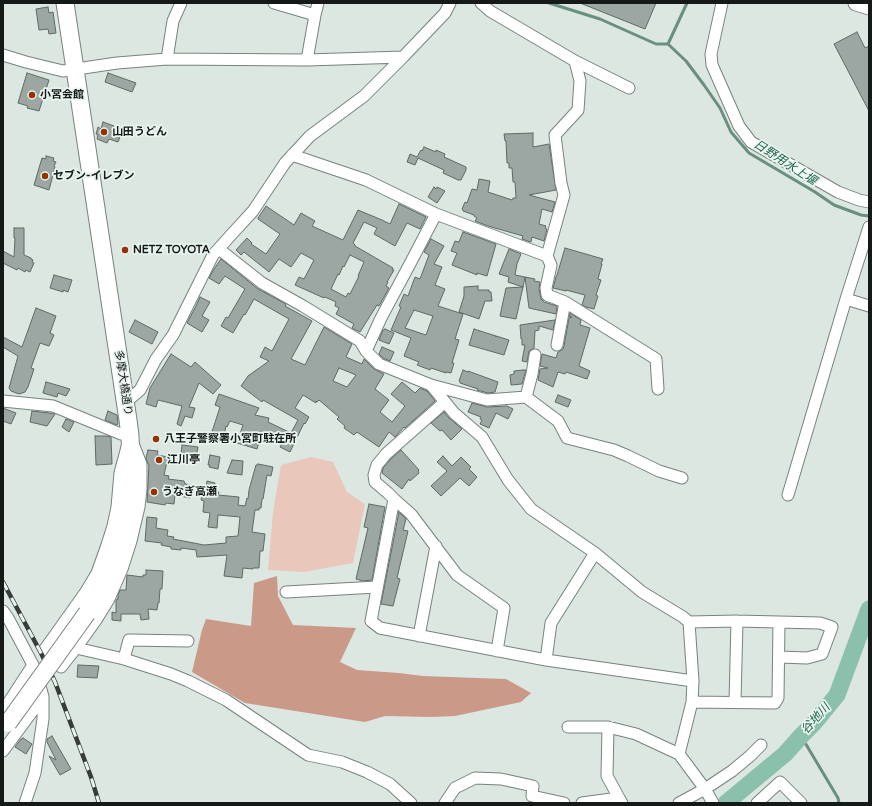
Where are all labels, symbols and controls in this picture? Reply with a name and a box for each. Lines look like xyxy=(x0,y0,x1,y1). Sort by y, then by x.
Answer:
place label: 小宮会館 xyxy=(40,88,84,102)
marker: 小宮会館 xyxy=(27,90,37,100)
place label: 山田うどん xyxy=(112,125,167,139)
marker: 山田うどん xyxy=(99,127,109,137)
water label: 日野用水上堰 xyxy=(751,137,819,189)
place label: セブン-イレブン xyxy=(53,169,134,183)
marker: セブン-イレブン xyxy=(40,171,50,181)
place label: NETZ TOYOTA xyxy=(133,243,210,257)
marker: NETZ TOYOTA xyxy=(120,245,130,255)
street label: 多摩大橋通り xyxy=(111,349,135,417)
place label: 八王子警察署小宮町駐在所 xyxy=(164,432,296,446)
marker: 八王子警察署小宮町駐在所 xyxy=(151,434,161,444)
place label: 江川亭 xyxy=(167,453,200,467)
marker: 江川亭 xyxy=(154,455,164,465)
place label: うなぎ高瀬 xyxy=(162,485,217,499)
marker: うなぎ高瀬 xyxy=(149,487,159,497)
water label: 谷地川 xyxy=(799,701,833,737)

